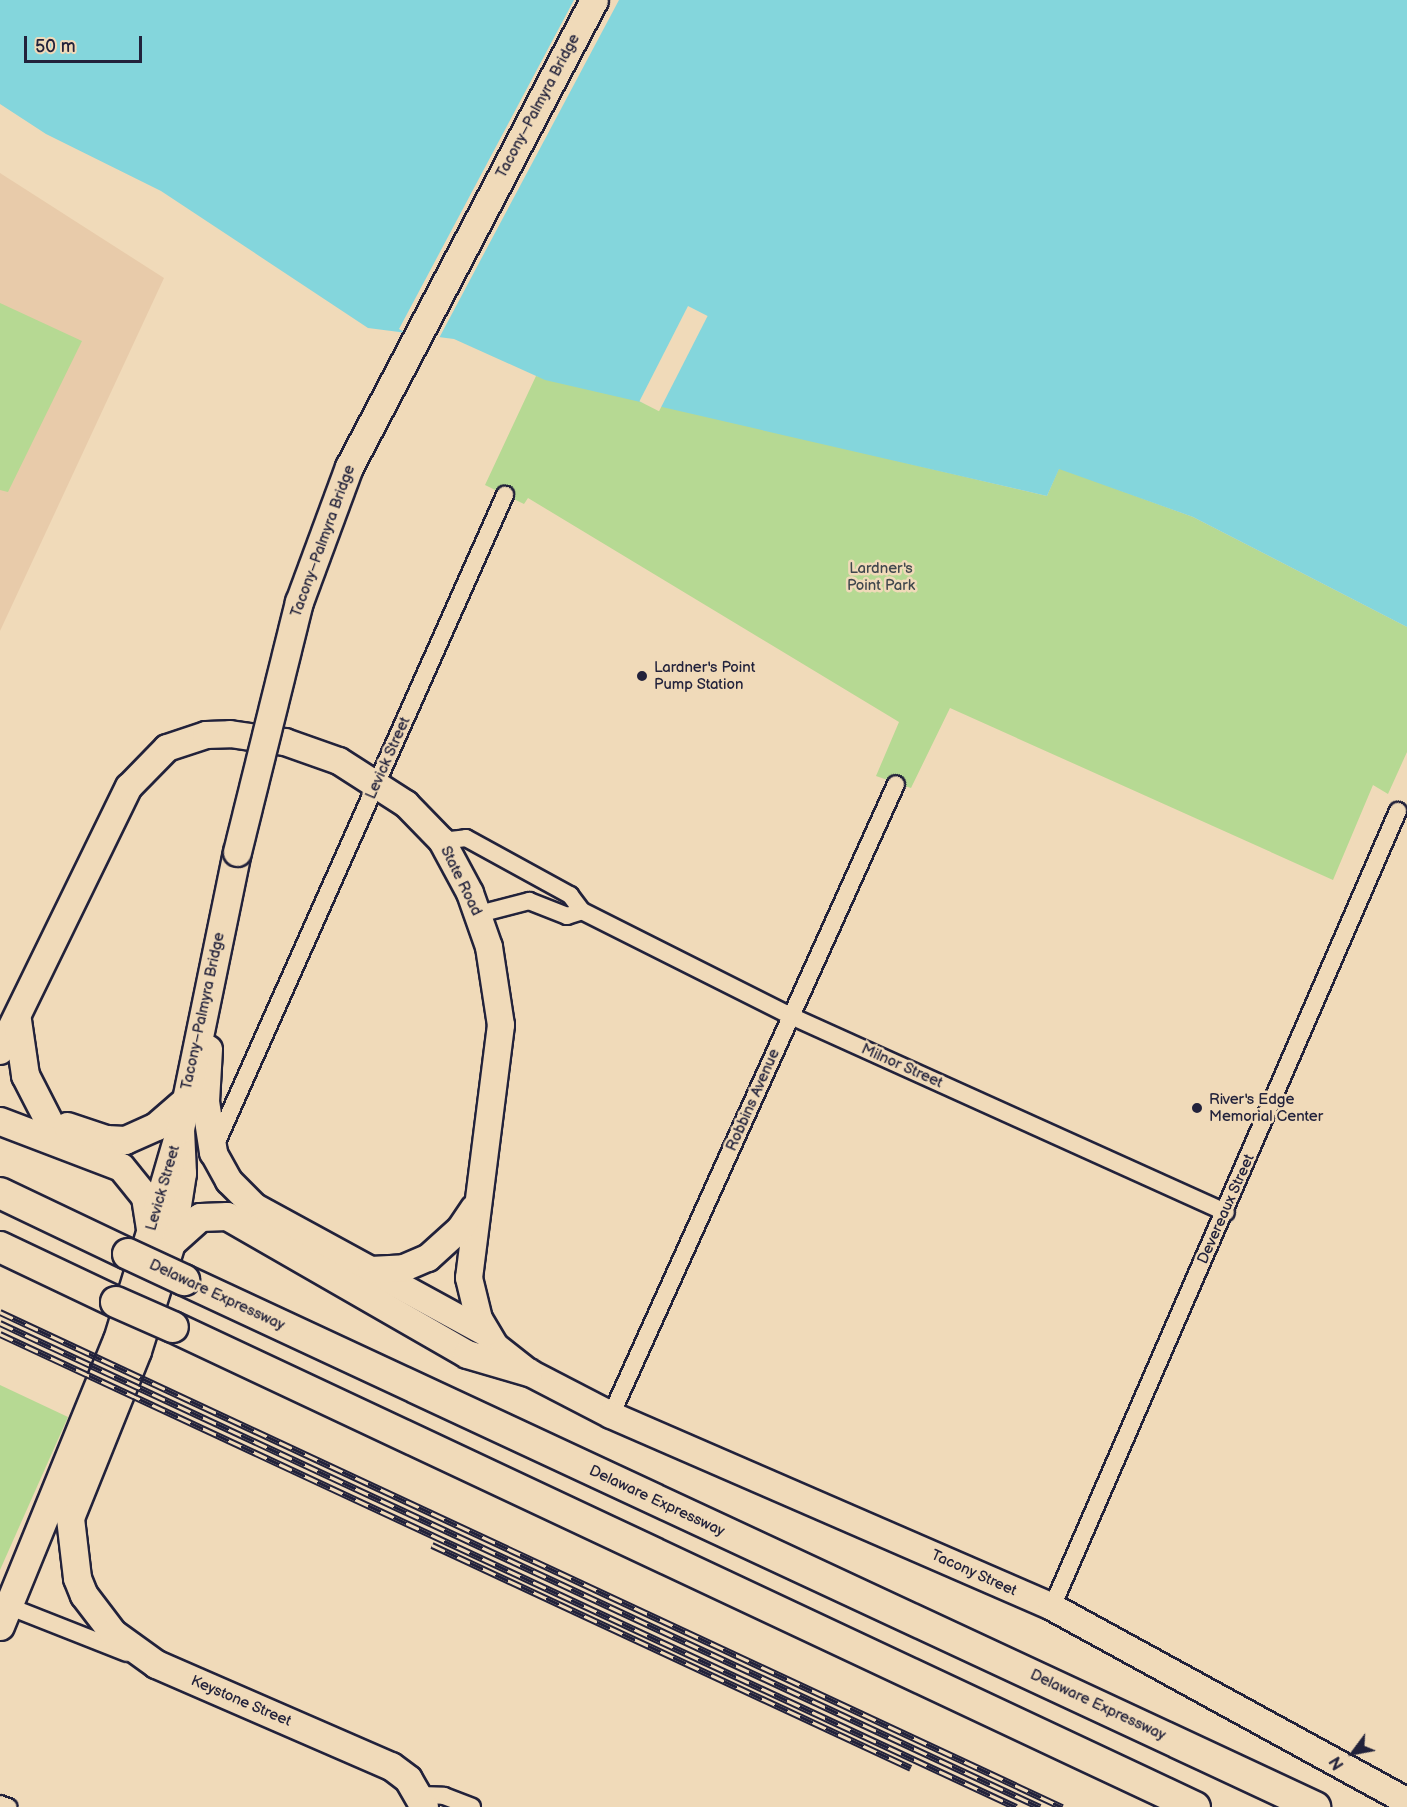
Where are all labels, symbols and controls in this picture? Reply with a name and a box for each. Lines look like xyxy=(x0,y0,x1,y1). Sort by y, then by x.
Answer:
scale bar xyxy=(27,24,146,62)
street label: Tacony–Palmyra Bridge xyxy=(492,31,584,181)
text: 50 m xyxy=(35,36,76,57)
street label: Tacony–Palmyra Bridge xyxy=(287,463,359,619)
park label: Lardner's Point Park xyxy=(847,559,915,594)
place label: Lardner's Point Pump Station xyxy=(654,658,755,693)
marker: Lardner's Point Pump Station xyxy=(635,669,649,683)
street label: Levick Street xyxy=(362,714,414,802)
street label: State Road xyxy=(436,843,486,919)
street label: Tacony–Palmyra Bridge xyxy=(178,931,228,1091)
street label: Milnor Street xyxy=(858,1040,946,1092)
street label: Robbins Avenue xyxy=(722,1046,784,1154)
place label: River's Edge Memorial Center xyxy=(1209,1090,1323,1125)
marker: River's Edge Memorial Center xyxy=(1190,1101,1204,1115)
street label: Levick Street xyxy=(142,1143,184,1233)
street label: Devereaux Street xyxy=(1194,1151,1258,1267)
street label: Delaware Expressway xyxy=(146,1256,288,1334)
street label: Delaware Expressway xyxy=(586,1462,728,1540)
street label: Tacony Street xyxy=(928,1546,1020,1600)
street label: Delaware Expressway xyxy=(1027,1666,1169,1744)
street label: Keystone Street xyxy=(188,1672,294,1730)
north arrow xyxy=(1323,1723,1383,1783)
text: N xyxy=(1326,1753,1349,1773)

